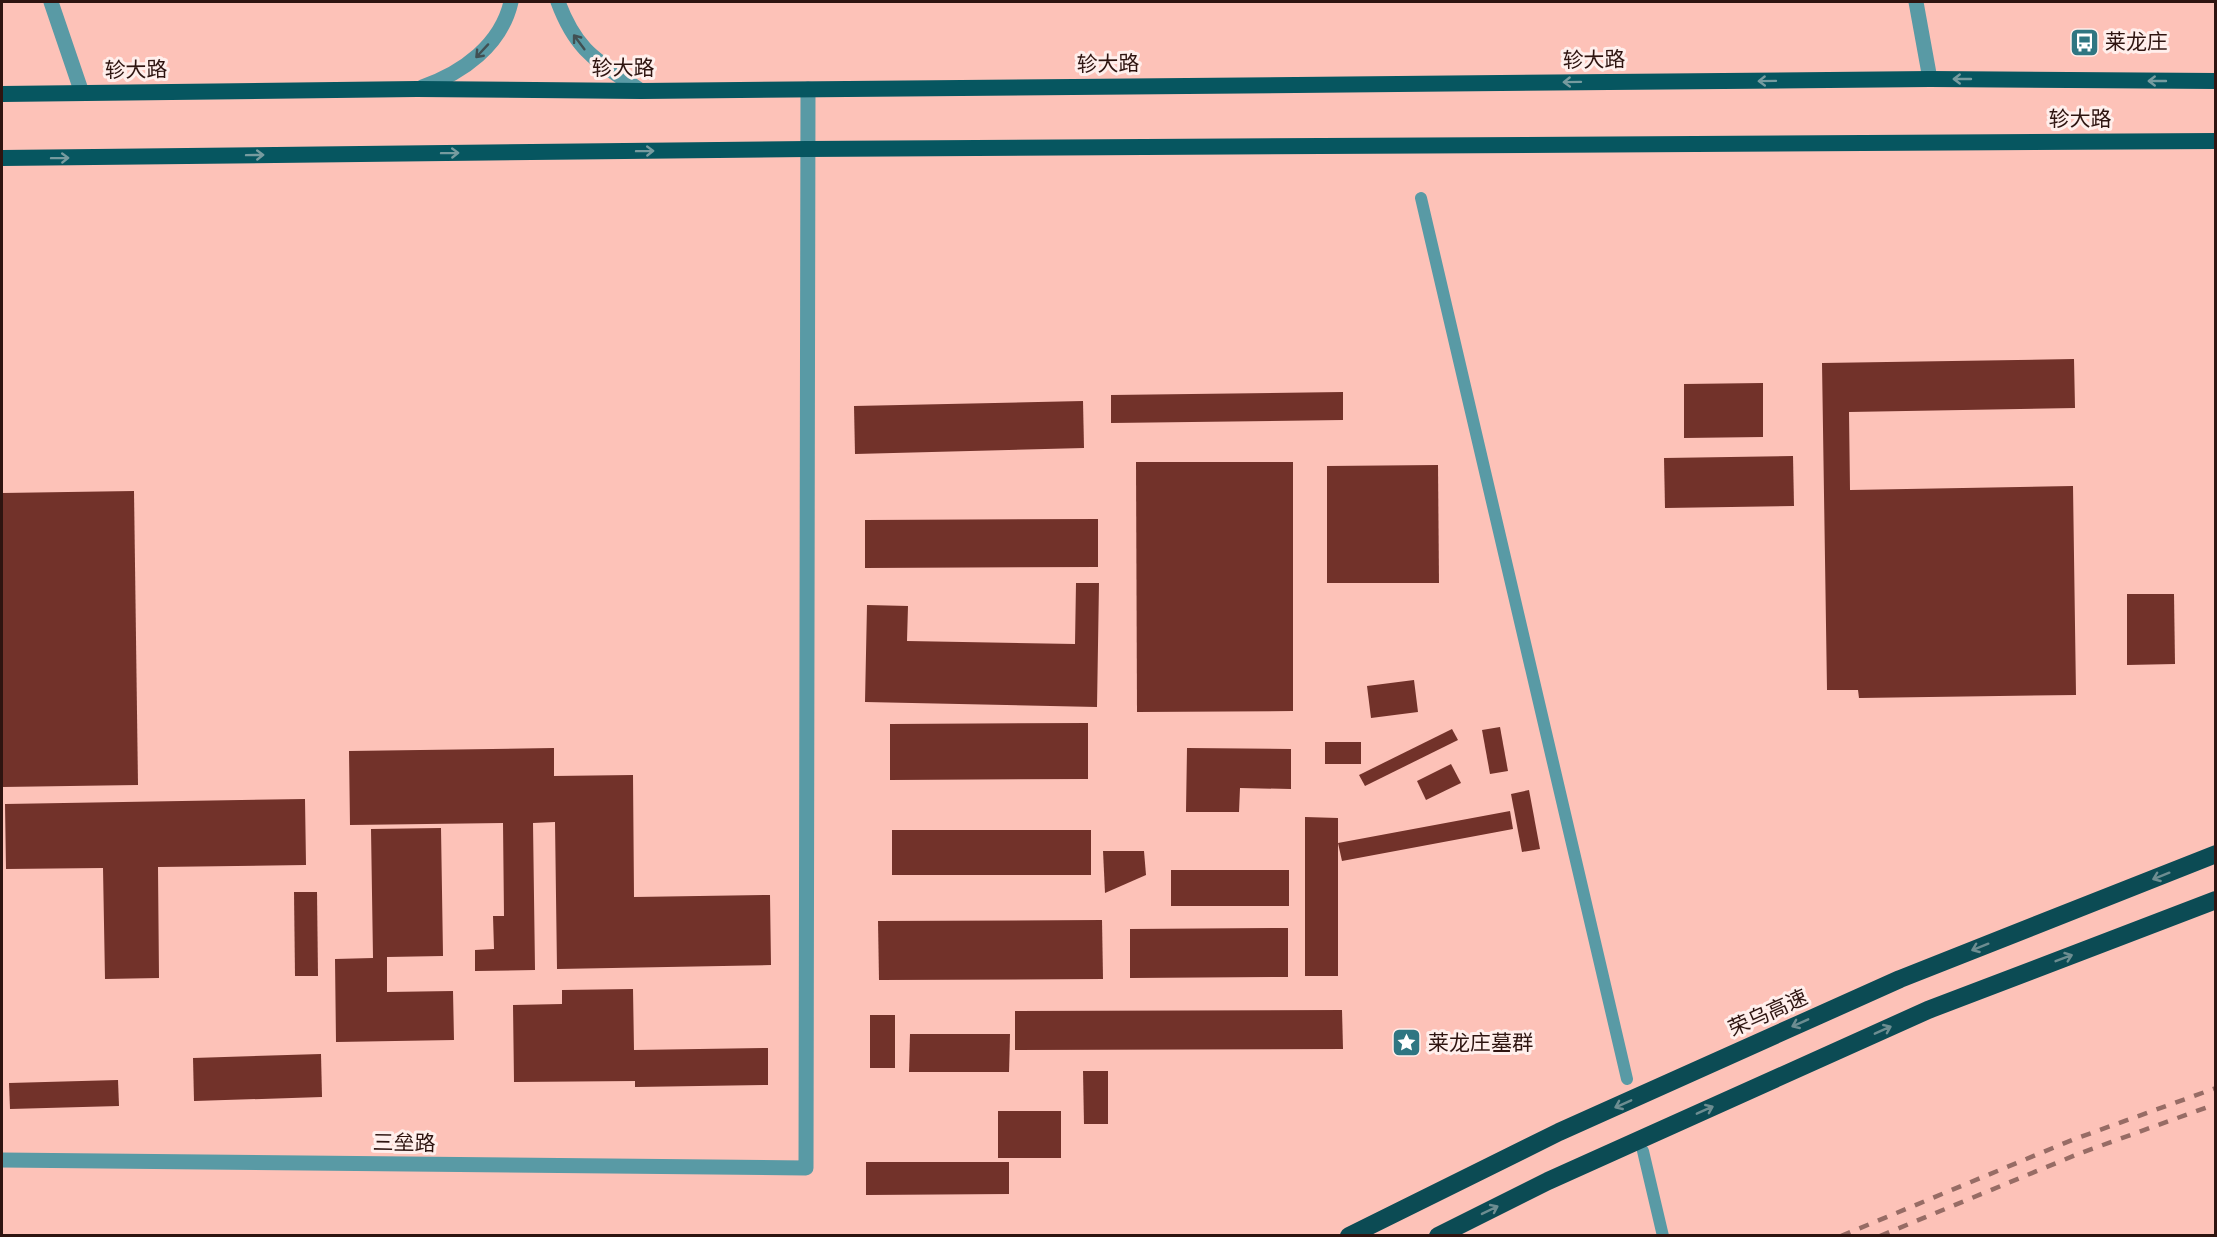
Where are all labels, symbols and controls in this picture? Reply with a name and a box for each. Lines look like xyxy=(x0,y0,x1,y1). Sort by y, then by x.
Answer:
bus stop icon: 莱龙庄 xyxy=(2068,26,2100,58)
place label: 莱龙庄 xyxy=(2105,29,2168,54)
one-way arrow xyxy=(572,34,585,50)
one-way arrow xyxy=(475,43,489,58)
street label: 轸大路 xyxy=(1562,46,1626,73)
street label: 轸大路 xyxy=(1076,50,1140,77)
street label: 轸大路 xyxy=(592,55,655,80)
street label: 轸大路 xyxy=(104,56,168,83)
one-way arrow xyxy=(1953,74,1973,85)
one-way arrow xyxy=(1758,75,1778,87)
one-way arrow xyxy=(2148,75,2168,87)
one-way arrow xyxy=(1563,77,1583,88)
street label: 轸大路 xyxy=(2049,106,2112,131)
one-way arrow xyxy=(634,145,654,157)
one-way arrow xyxy=(439,147,459,159)
one-way arrow xyxy=(244,150,264,161)
one-way arrow xyxy=(49,152,69,164)
one-way arrow xyxy=(2152,871,2171,882)
one-way arrow xyxy=(1971,942,1989,953)
one-way arrow xyxy=(2054,952,2073,963)
street label: 荣乌高速 xyxy=(1724,984,1811,1041)
one-way arrow xyxy=(1792,1018,1810,1030)
one-way arrow xyxy=(1874,1024,1892,1035)
place icon: 莱龙庄墓群 xyxy=(1391,1027,1423,1059)
place label: 莱龙庄墓群 xyxy=(1428,1030,1533,1055)
one-way arrow xyxy=(1614,1098,1632,1110)
one-way arrow xyxy=(1696,1104,1714,1116)
street label: 三垒路 xyxy=(372,1129,436,1156)
one-way arrow xyxy=(1481,1203,1499,1215)

